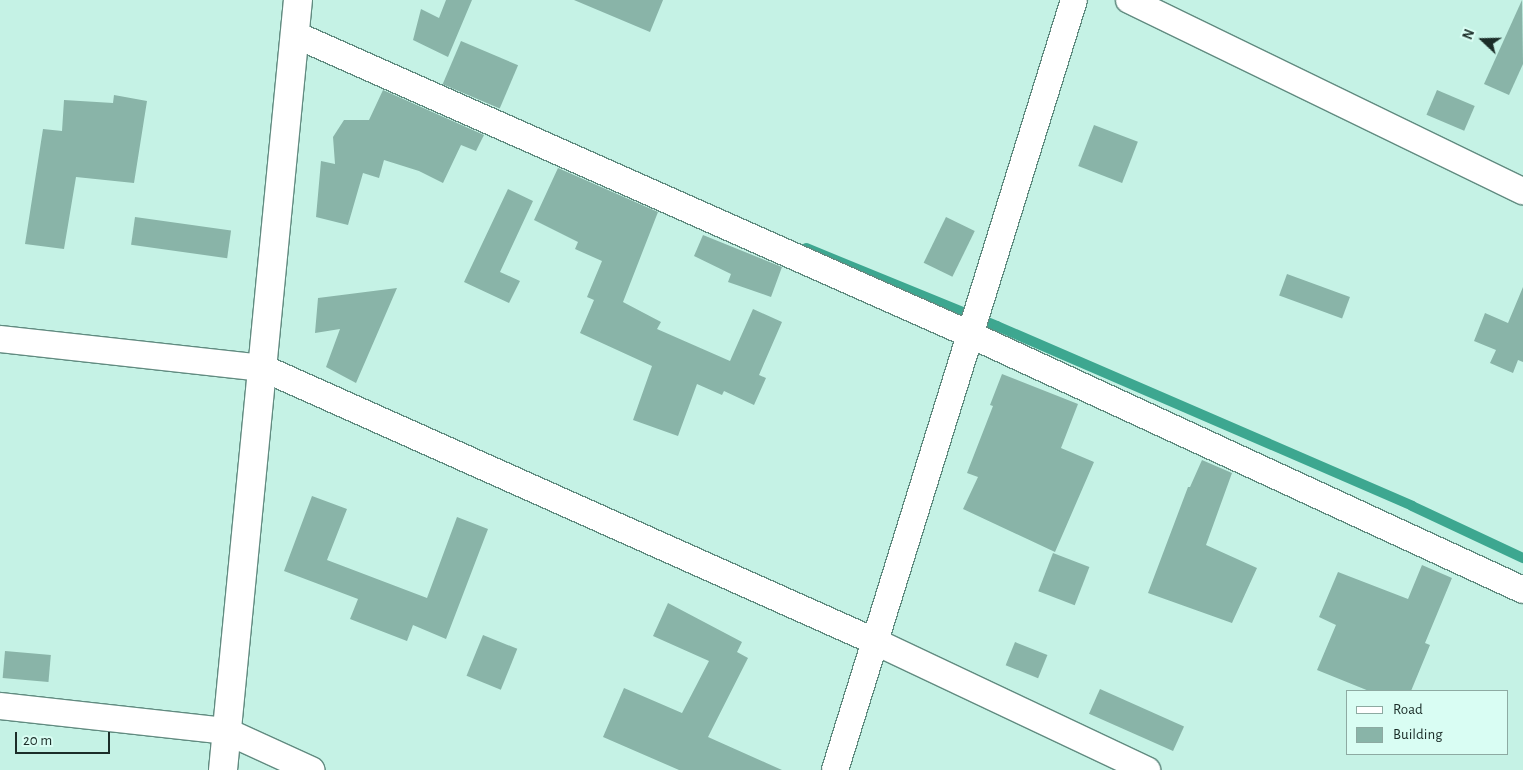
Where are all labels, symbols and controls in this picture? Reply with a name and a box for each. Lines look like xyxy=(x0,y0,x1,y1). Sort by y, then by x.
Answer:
north arrow xyxy=(1458,15,1508,65)
text: N xyxy=(1461,28,1477,42)
legend xyxy=(1346,690,1508,755)
text: Road xyxy=(1393,702,1423,717)
scale bar xyxy=(18,722,112,754)
text: Building xyxy=(1393,727,1443,742)
text: 20 m xyxy=(23,733,52,748)

